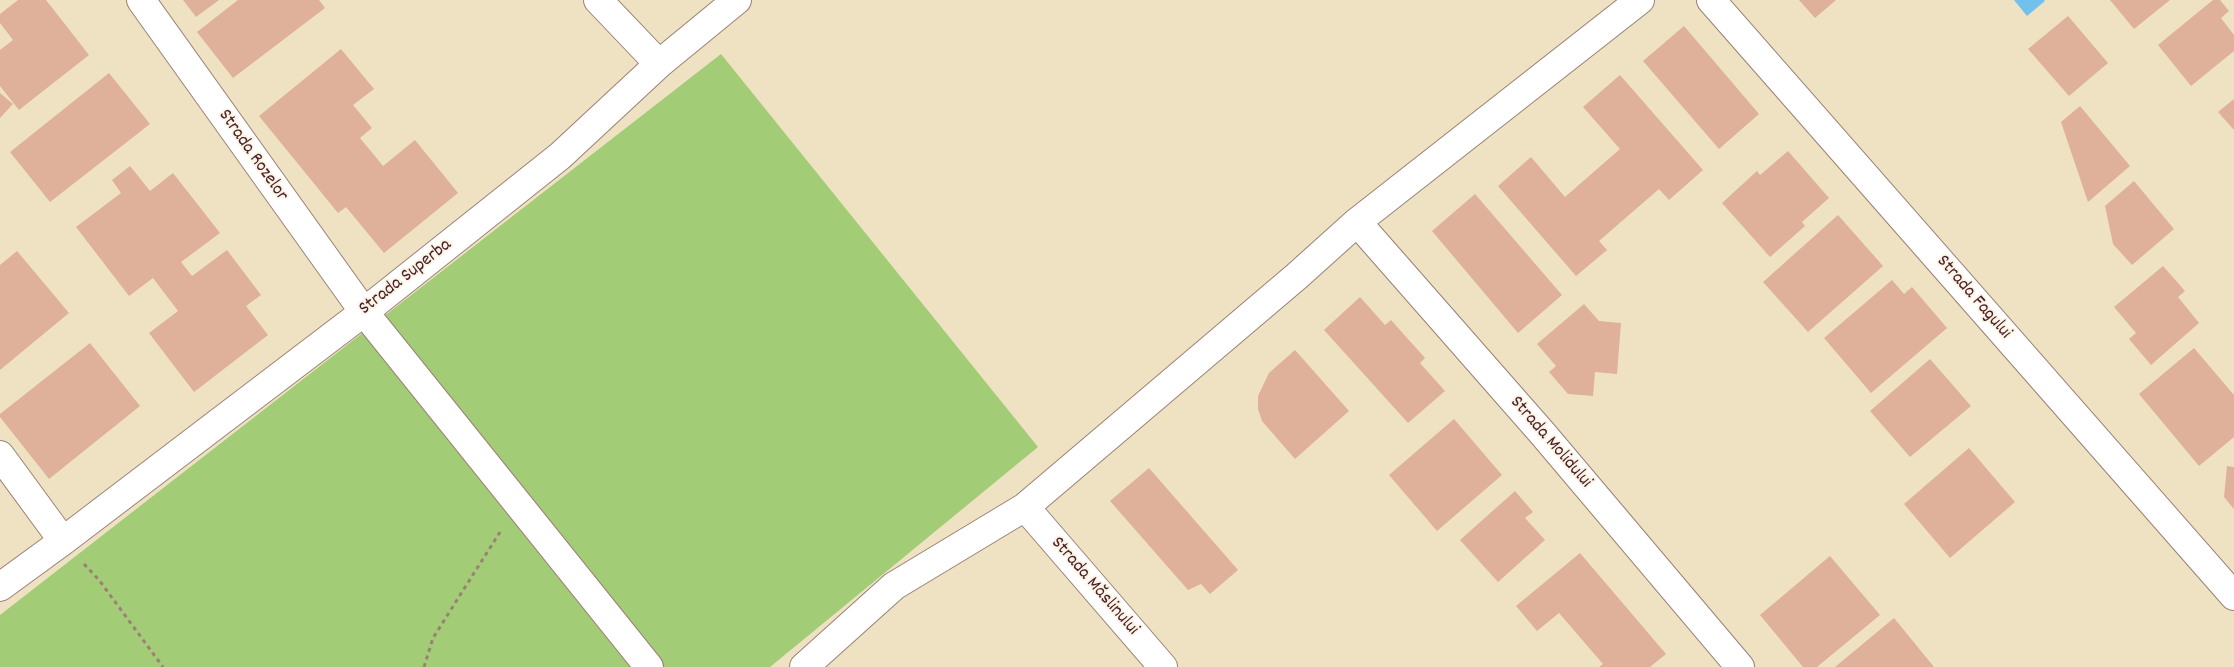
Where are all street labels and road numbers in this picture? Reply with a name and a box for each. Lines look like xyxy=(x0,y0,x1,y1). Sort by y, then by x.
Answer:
street label: Strada Rozelor xyxy=(212,106,292,206)
street label: Strada Superba xyxy=(355,235,457,321)
street label: Strada Fagului xyxy=(1930,251,2016,345)
street label: Strada Molidului xyxy=(1504,392,1596,494)
street label: Strada Măslinului xyxy=(1045,533,1143,641)

